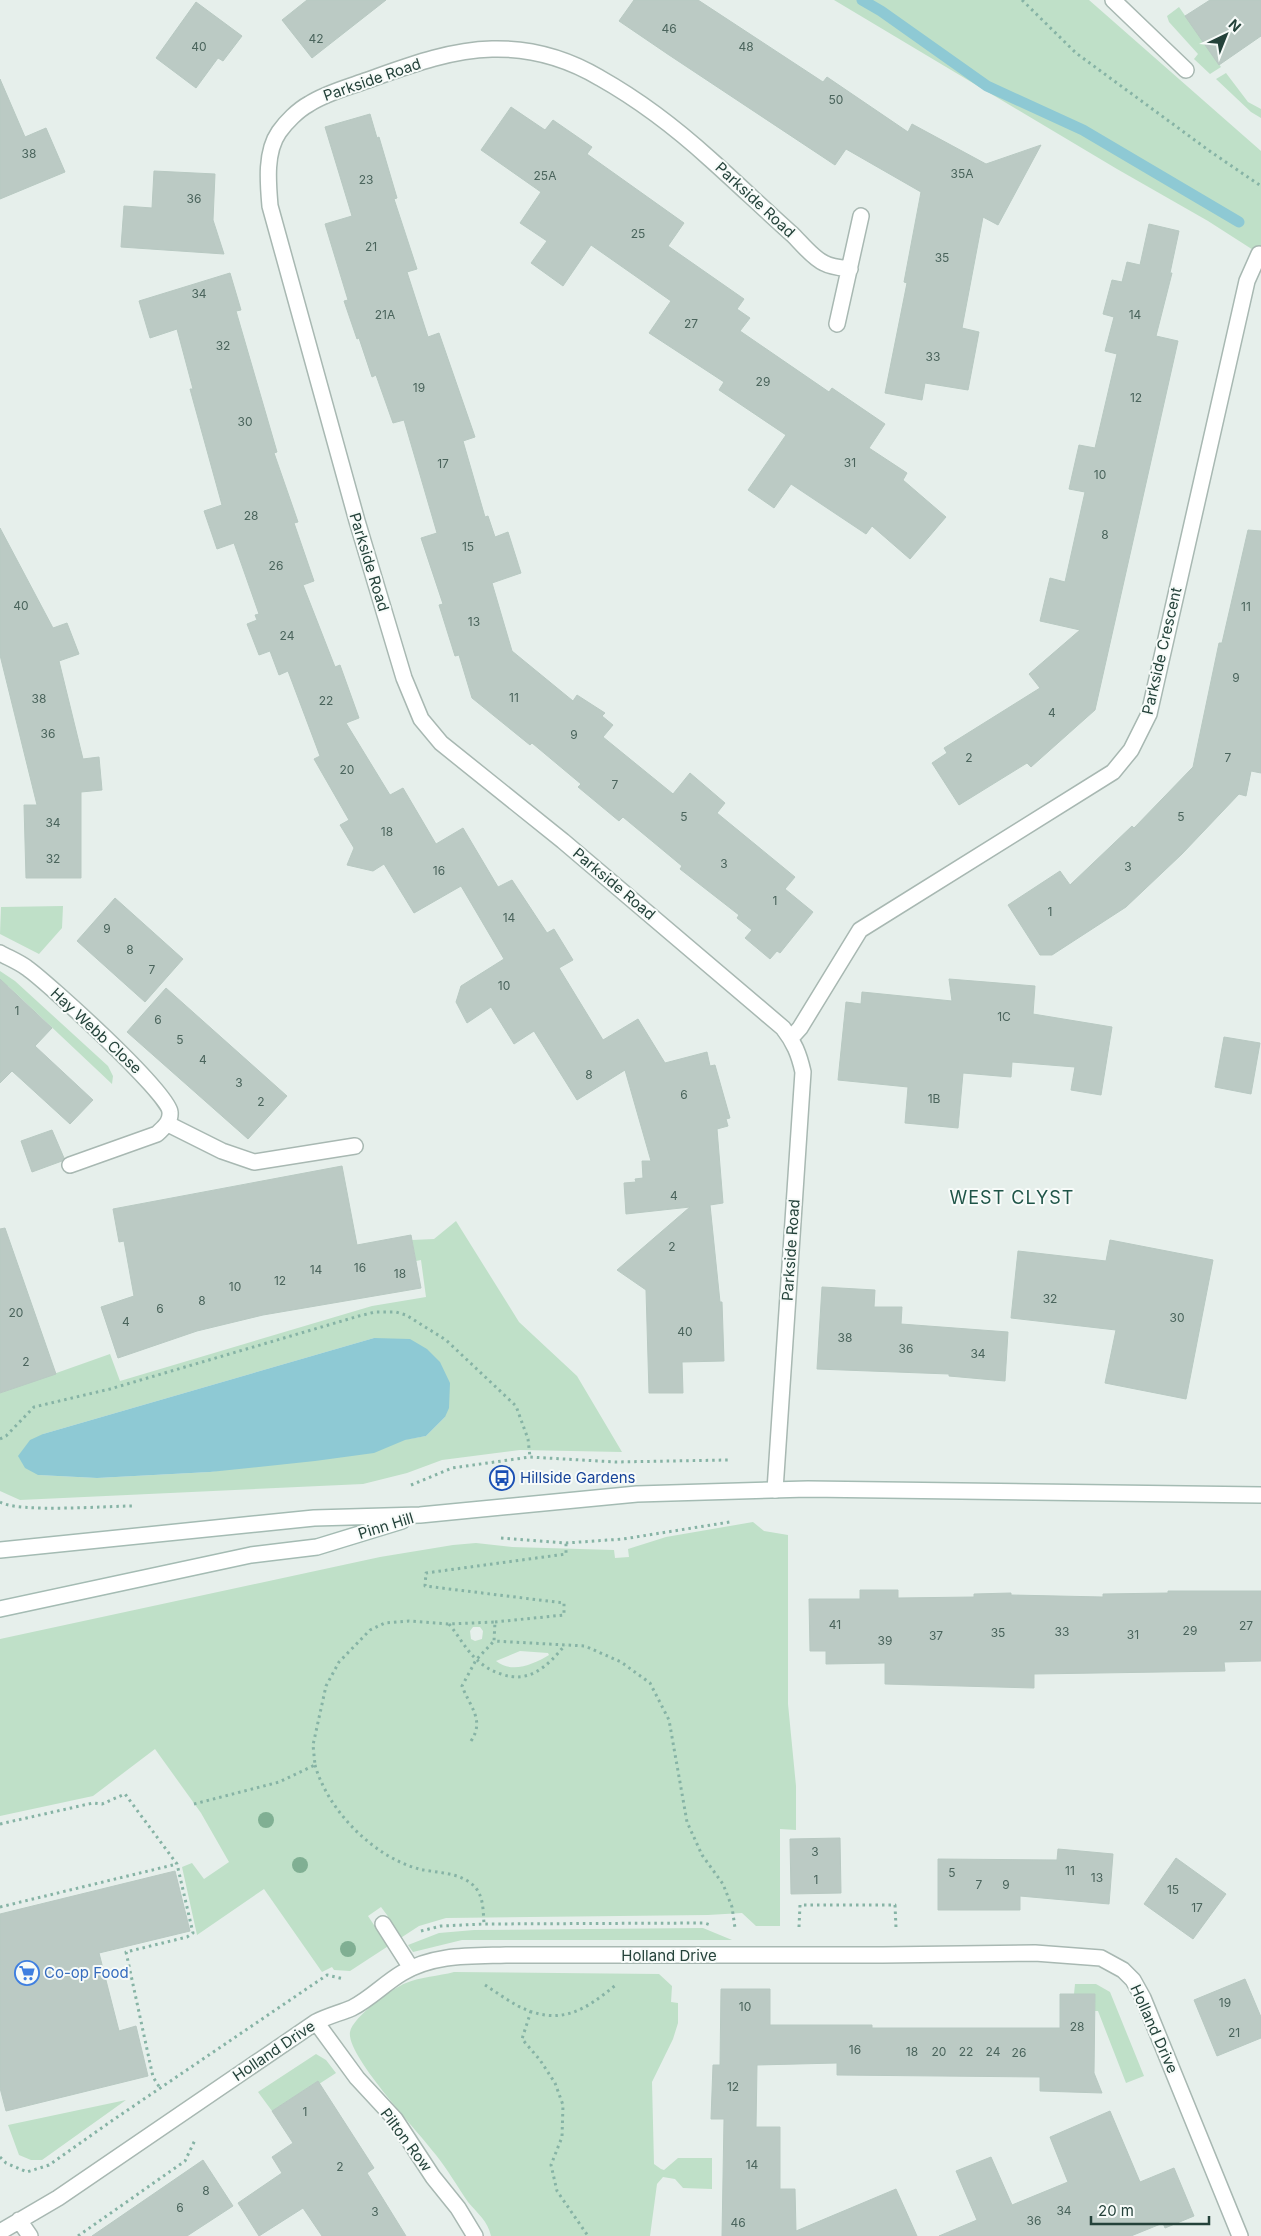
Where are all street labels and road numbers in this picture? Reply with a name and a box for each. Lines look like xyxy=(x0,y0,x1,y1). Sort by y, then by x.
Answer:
street label: Parkside Road xyxy=(321,54,423,105)
street label: Parkside Road xyxy=(712,158,799,241)
street label: Parkside Road xyxy=(345,510,393,613)
street label: Parkside Crescent xyxy=(1138,585,1185,716)
street label: Parkside Road xyxy=(569,844,659,924)
street label: Hay Webb Close xyxy=(47,984,146,1078)
street label: Parkside Road xyxy=(777,1198,804,1302)
street label: Pinn Hill xyxy=(356,1508,416,1543)
street label: Holland Drive xyxy=(621,1946,717,1965)
street label: Holland Drive xyxy=(1126,1981,1183,2076)
street label: Holland Drive xyxy=(229,2016,319,2085)
street label: Pilton Row xyxy=(376,2104,436,2175)

